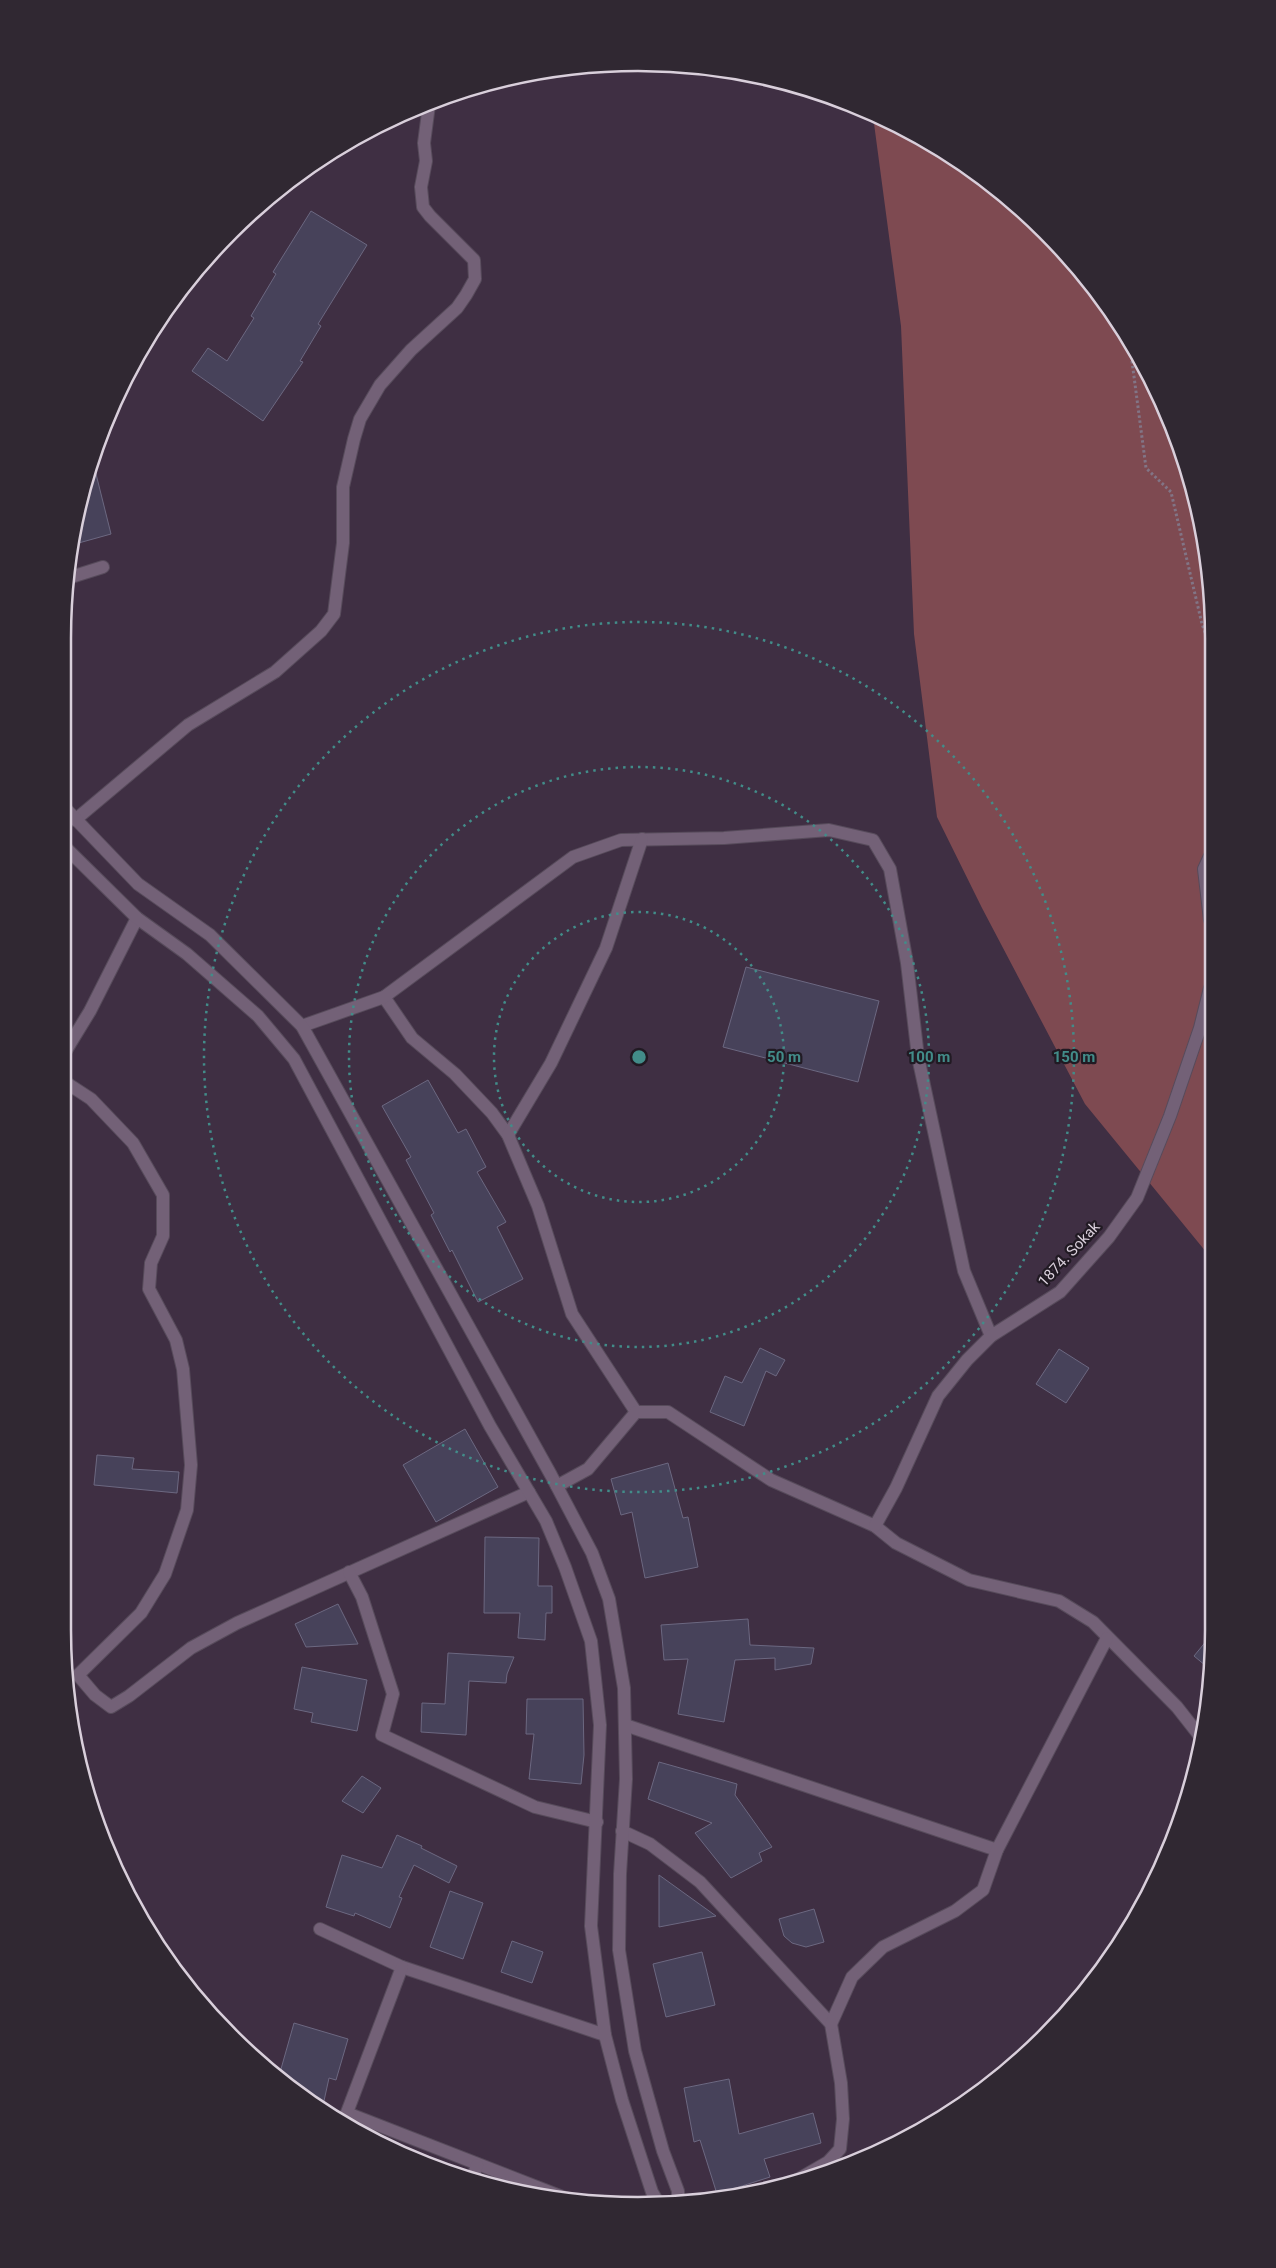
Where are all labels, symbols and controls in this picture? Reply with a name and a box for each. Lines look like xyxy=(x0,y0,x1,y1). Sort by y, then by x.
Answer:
centre of rings xyxy=(630,1048,648,1066)
text: 50 m xyxy=(767,1048,801,1066)
text: 100 m xyxy=(908,1048,950,1066)
text: 150 m xyxy=(1053,1048,1095,1066)
street label: 1874. Sokak xyxy=(1034,1218,1104,1290)

